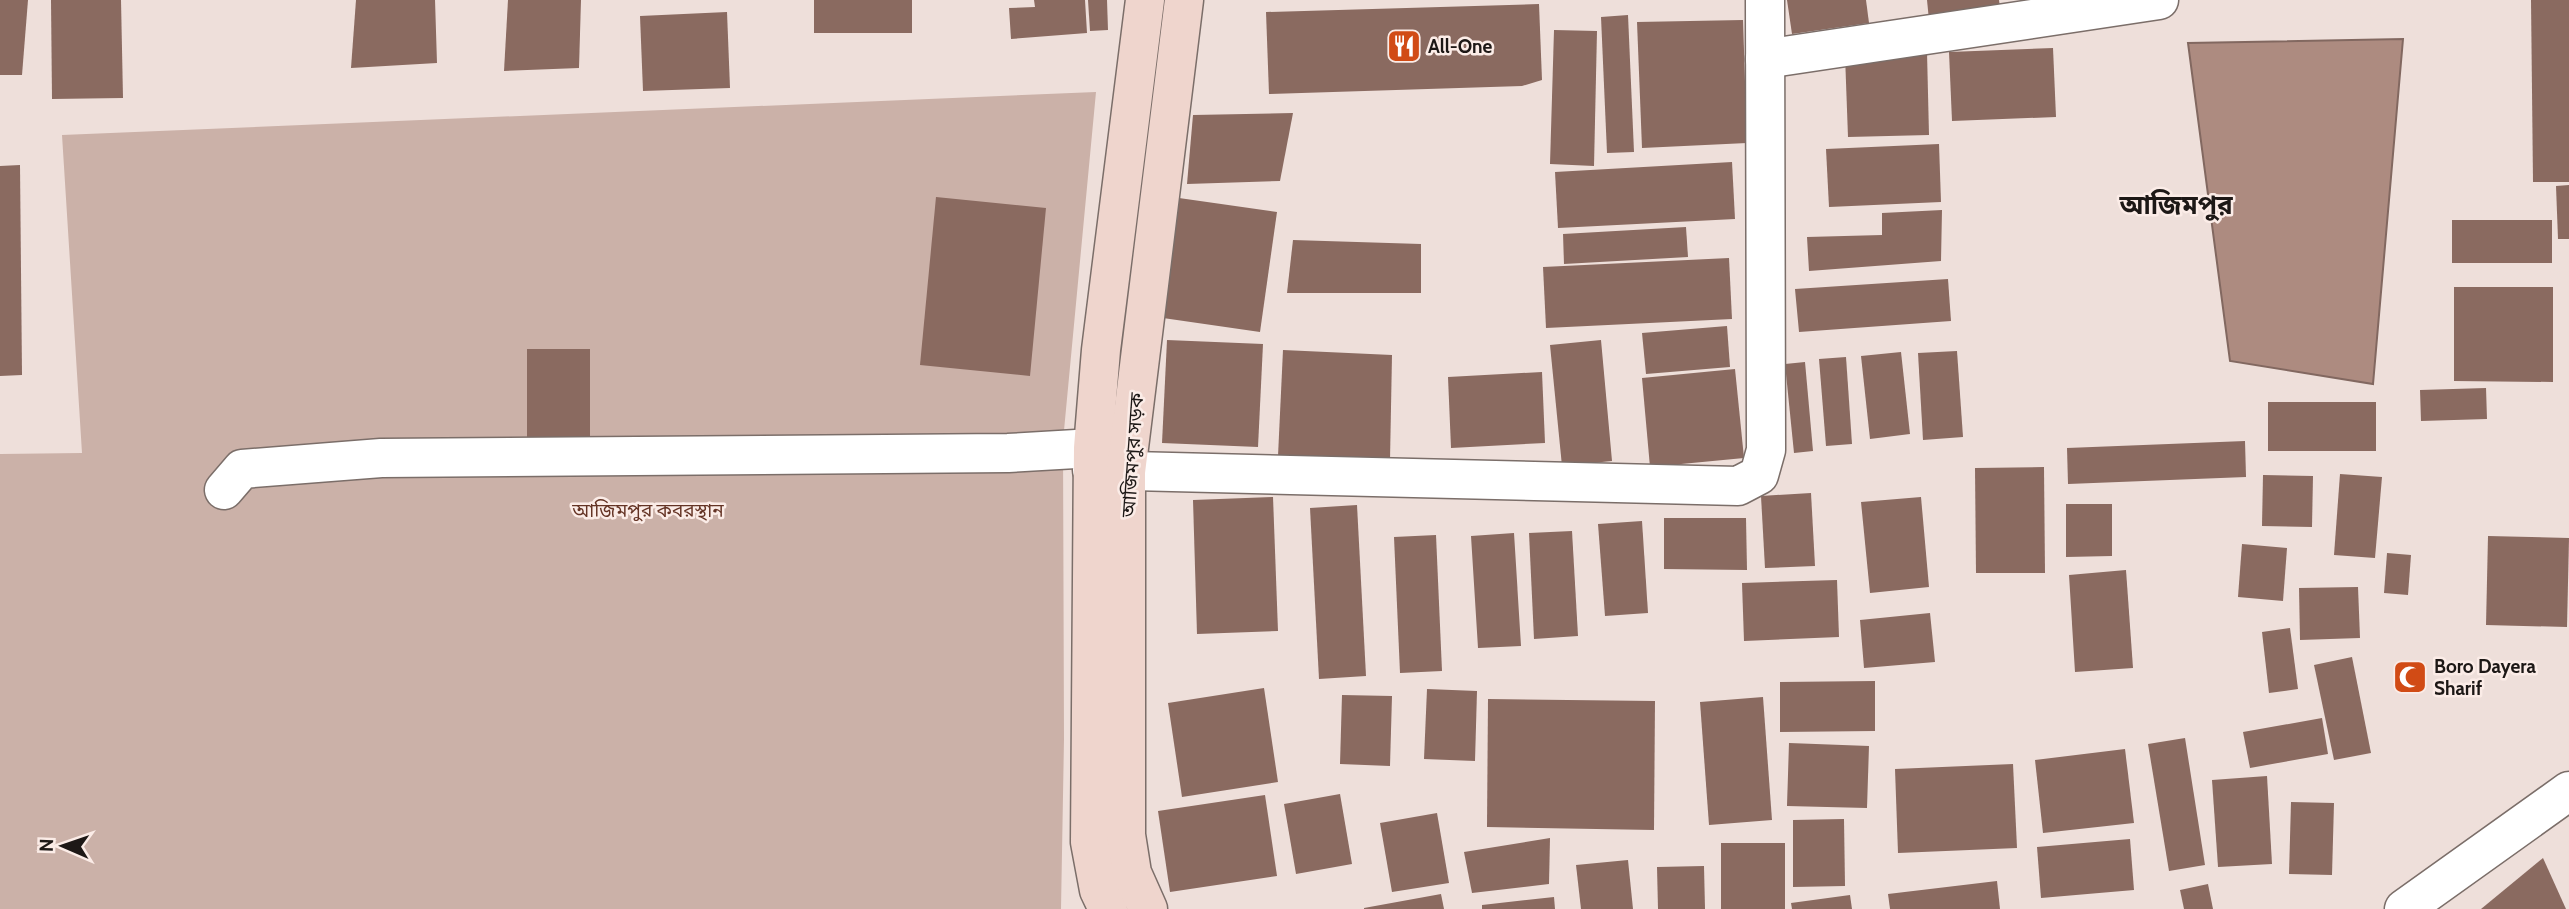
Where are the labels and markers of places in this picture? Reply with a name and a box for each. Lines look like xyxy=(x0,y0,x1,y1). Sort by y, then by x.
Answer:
restaurant icon: All-One xyxy=(1385,27,1423,65)
place label: All-One xyxy=(1428,35,1492,58)
place label: Boro Dayera Sharif xyxy=(2434,655,2536,700)
mosque icon: Boro Dayera Sharif xyxy=(2391,658,2429,696)

